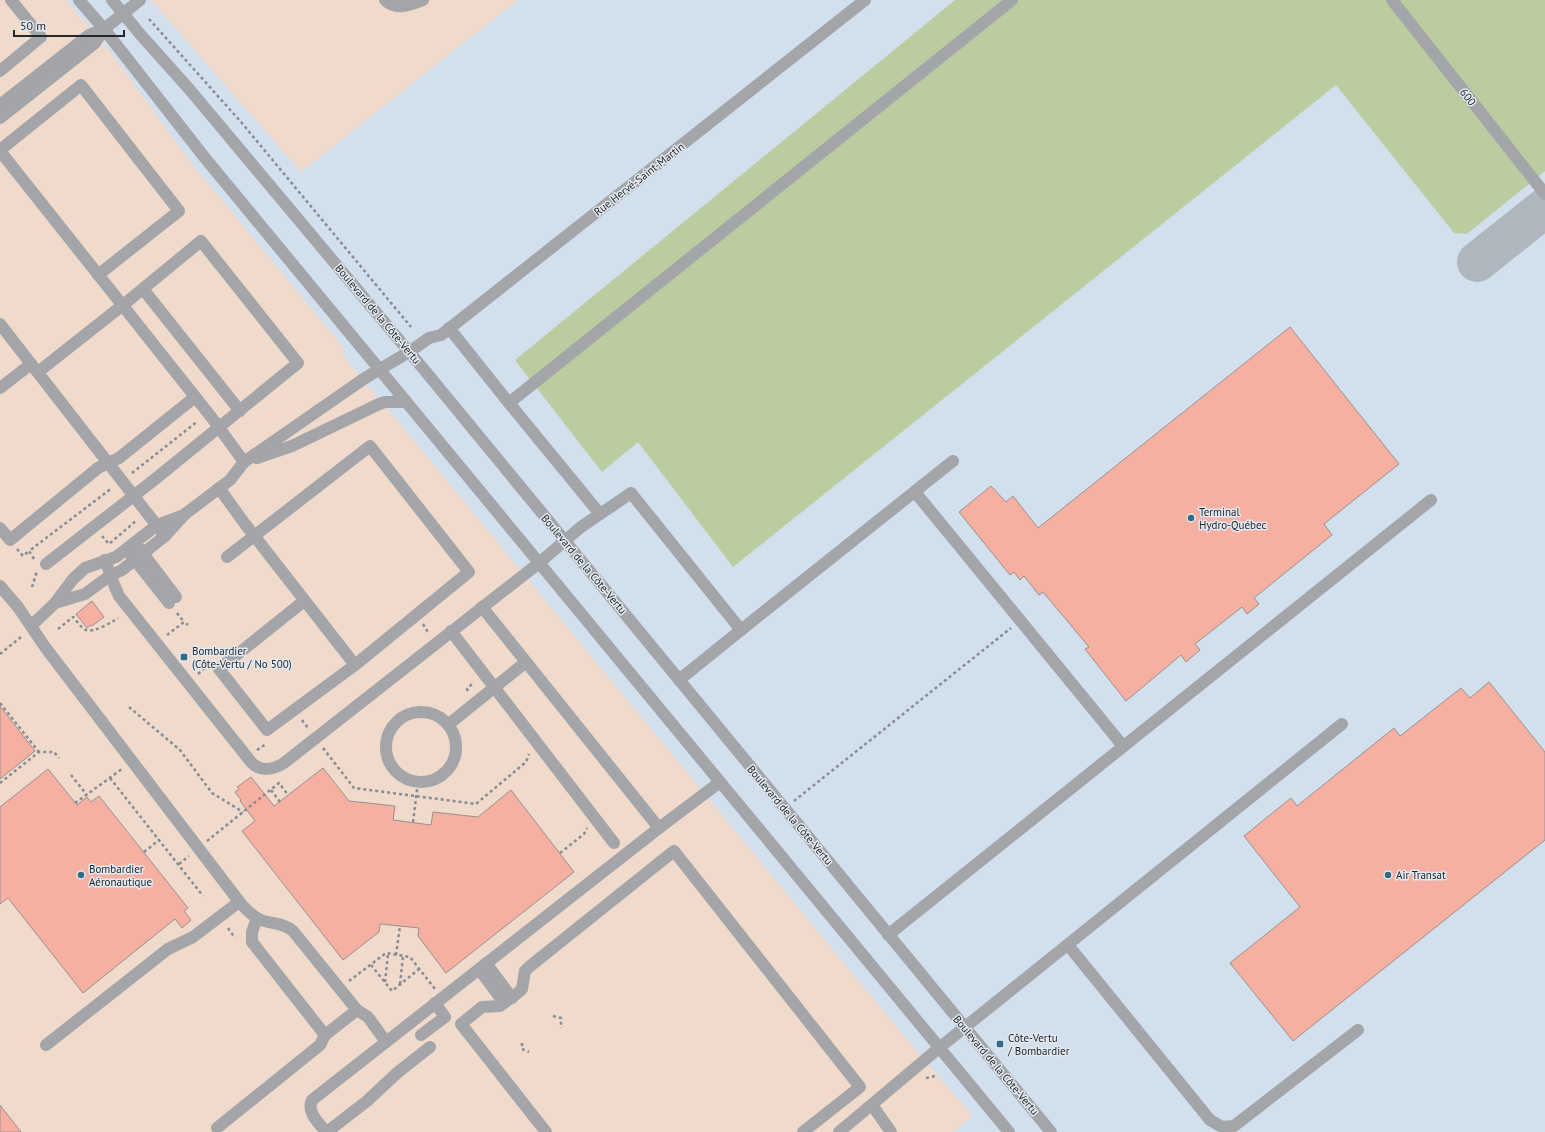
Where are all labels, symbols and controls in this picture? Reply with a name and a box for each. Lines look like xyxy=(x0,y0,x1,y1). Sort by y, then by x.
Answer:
scale bar xyxy=(14,12,124,38)
text: 50 m xyxy=(20,18,46,33)
street label: 600 xyxy=(1457,86,1479,108)
street label: Rue Hervé-Saint-Martin xyxy=(591,139,687,219)
street label: Boulevard de la Côte-Vertu xyxy=(332,261,424,367)
place label: Terminal Hydro-Québec xyxy=(1199,505,1266,532)
street label: Boulevard de la Côte-Vertu xyxy=(538,511,630,617)
marker: Terminal Hydro-Québec xyxy=(1186,513,1196,523)
place label: Bombardier (Côte-Vertu / No 500) xyxy=(192,644,292,671)
marker: Bombardier (Côte-Vertu / No 500) xyxy=(179,652,189,662)
street label: Boulevard de la Côte-Vertu xyxy=(744,762,836,868)
place label: Bombardier Aéronautique xyxy=(89,862,152,889)
place label: Air Transat xyxy=(1396,868,1446,882)
marker: Bombardier Aéronautique xyxy=(76,870,86,880)
marker: Air Transat xyxy=(1383,870,1393,880)
street label: Boulevard de la Côte-Vertu xyxy=(950,1012,1042,1118)
place label: Côte-Vertu / Bombardier xyxy=(1007,1031,1070,1058)
marker: Côte-Vertu / Bombardier xyxy=(995,1039,1005,1049)

